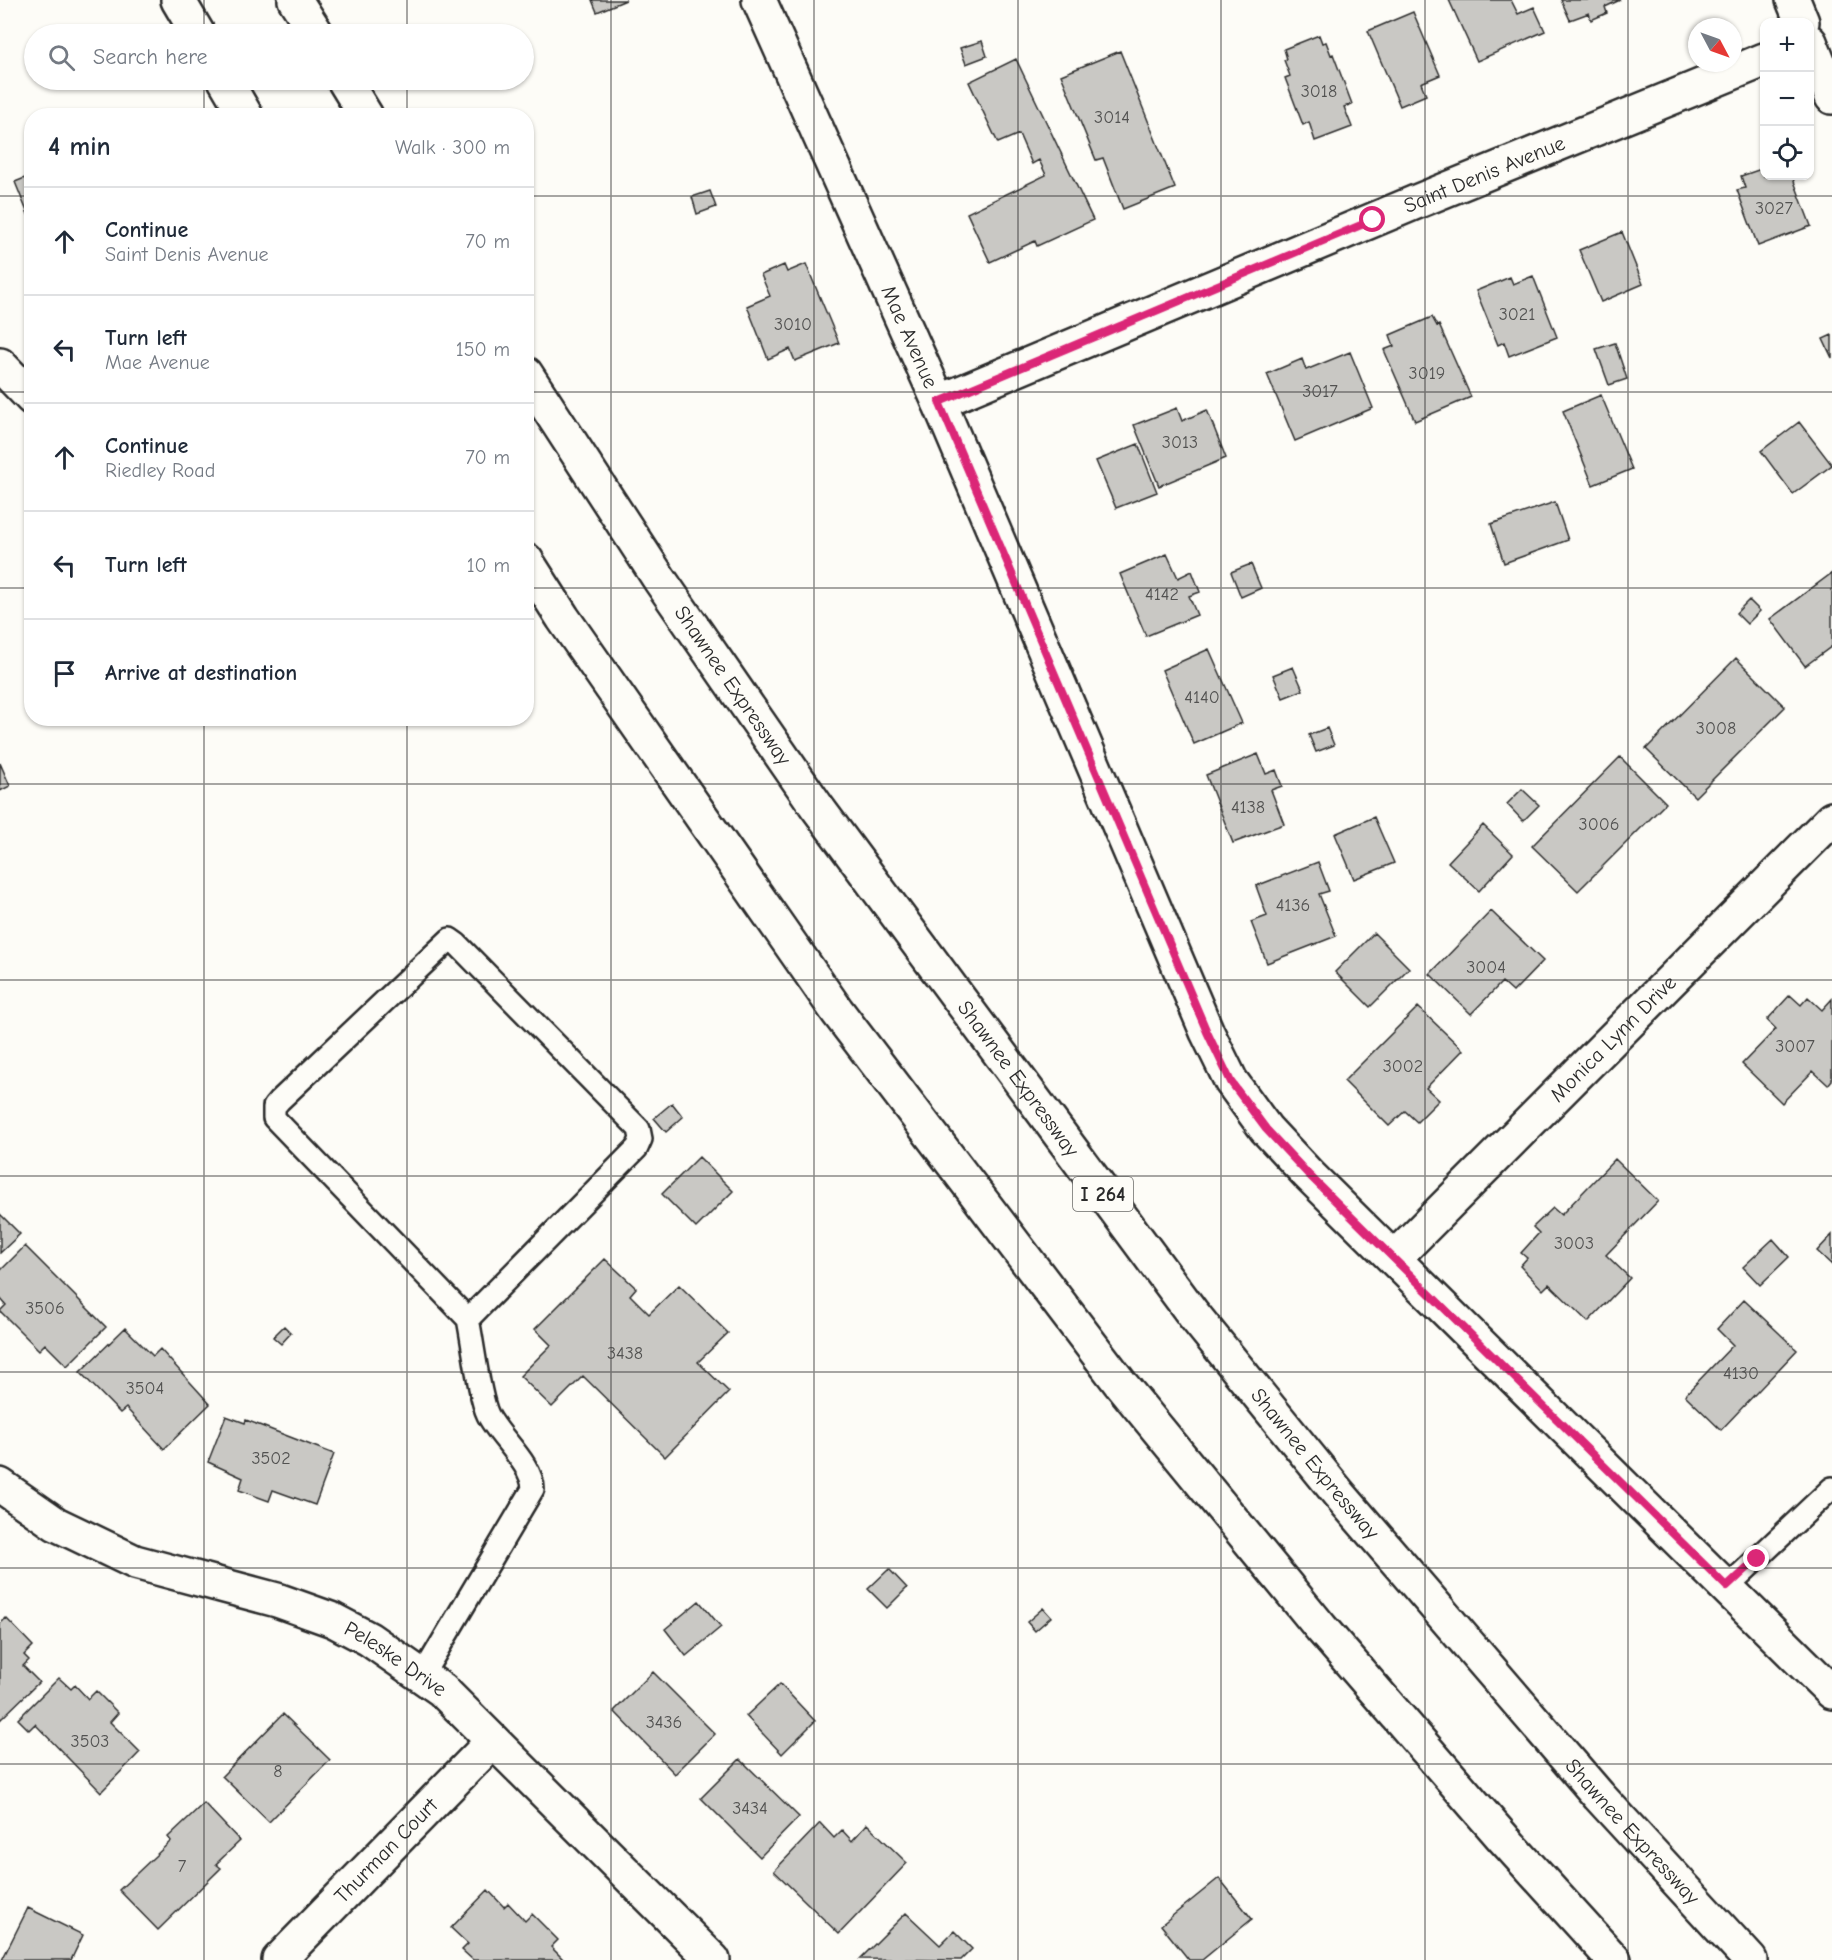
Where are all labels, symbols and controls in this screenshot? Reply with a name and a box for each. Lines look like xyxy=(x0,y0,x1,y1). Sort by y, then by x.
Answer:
north arrow xyxy=(1688,18,1742,72)
map controls xyxy=(1760,18,1814,180)
button: + xyxy=(1760,18,1814,72)
search box xyxy=(24,24,534,90)
icon: search xyxy=(45,41,78,74)
text: Search here xyxy=(93,44,208,70)
button: − xyxy=(1760,72,1814,126)
house number: 3018 xyxy=(1301,81,1337,102)
house number: 3014 xyxy=(1094,107,1130,128)
button: locate xyxy=(1760,126,1814,180)
street label: Saint Denis Avenue xyxy=(1400,131,1568,218)
text: 4 min xyxy=(48,132,111,162)
text: Walk · 300 m xyxy=(395,136,510,159)
house number: 3027 xyxy=(1755,198,1793,219)
route start xyxy=(1359,206,1385,232)
text: Continue xyxy=(105,217,188,243)
icon: ahead xyxy=(48,225,81,258)
text: 70 m xyxy=(465,230,510,253)
text: Saint Denis Avenue xyxy=(105,243,268,266)
street label: Mae Avenue xyxy=(876,282,943,392)
house number: 3021 xyxy=(1499,304,1535,325)
house number: 3010 xyxy=(774,314,812,335)
text: Turn left xyxy=(105,325,187,351)
icon: left xyxy=(48,333,81,366)
text: 150 m xyxy=(456,338,510,361)
text: Mae Avenue xyxy=(105,351,210,374)
house number: 3019 xyxy=(1409,363,1445,384)
house number: 3017 xyxy=(1302,381,1338,402)
house number: 3013 xyxy=(1162,432,1198,453)
text: Continue xyxy=(105,433,188,459)
icon: ahead xyxy=(48,441,81,474)
text: 70 m xyxy=(465,446,510,469)
text: Riedley Road xyxy=(105,459,215,482)
icon: left xyxy=(48,549,81,582)
text: Turn left xyxy=(105,552,187,578)
text: 10 m xyxy=(467,554,510,577)
house number: 4142 xyxy=(1145,584,1179,605)
street label: Shawnee Expressway xyxy=(670,601,797,770)
icon: arrive xyxy=(48,657,81,690)
text: Arrive at destination xyxy=(105,660,297,686)
house number: 4140 xyxy=(1184,687,1220,708)
house number: 3008 xyxy=(1696,718,1736,739)
house number: 4138 xyxy=(1231,797,1265,818)
house number: 3006 xyxy=(1579,814,1619,835)
house number: 4136 xyxy=(1276,895,1310,916)
house number: 3004 xyxy=(1466,957,1506,978)
street label: Monica Lynn Drive xyxy=(1545,970,1681,1107)
street label: Shawnee Expressway xyxy=(953,996,1085,1162)
house number: 3007 xyxy=(1775,1036,1815,1057)
house number: 3002 xyxy=(1383,1056,1423,1077)
road number: I 264 xyxy=(1073,1177,1133,1211)
house number: 3003 xyxy=(1554,1233,1594,1254)
house number: 3506 xyxy=(25,1298,65,1319)
house number: 3438 xyxy=(607,1343,643,1364)
house number: 4130 xyxy=(1723,1363,1759,1384)
house number: 3504 xyxy=(126,1378,164,1399)
street label: Shawnee Expressway xyxy=(1246,1383,1385,1544)
house number: 3502 xyxy=(251,1448,291,1469)
route end xyxy=(1743,1545,1769,1571)
street label: Peleske Drive xyxy=(340,1616,451,1701)
house number: 3436 xyxy=(646,1712,682,1733)
house number: 3503 xyxy=(71,1731,109,1752)
street label: Shawnee Expressway xyxy=(1560,1754,1705,1910)
house number: 8 xyxy=(273,1761,283,1782)
street label: Thurman Court xyxy=(329,1792,443,1908)
house number: 3434 xyxy=(732,1798,768,1819)
house number: 7 xyxy=(178,1856,187,1877)

